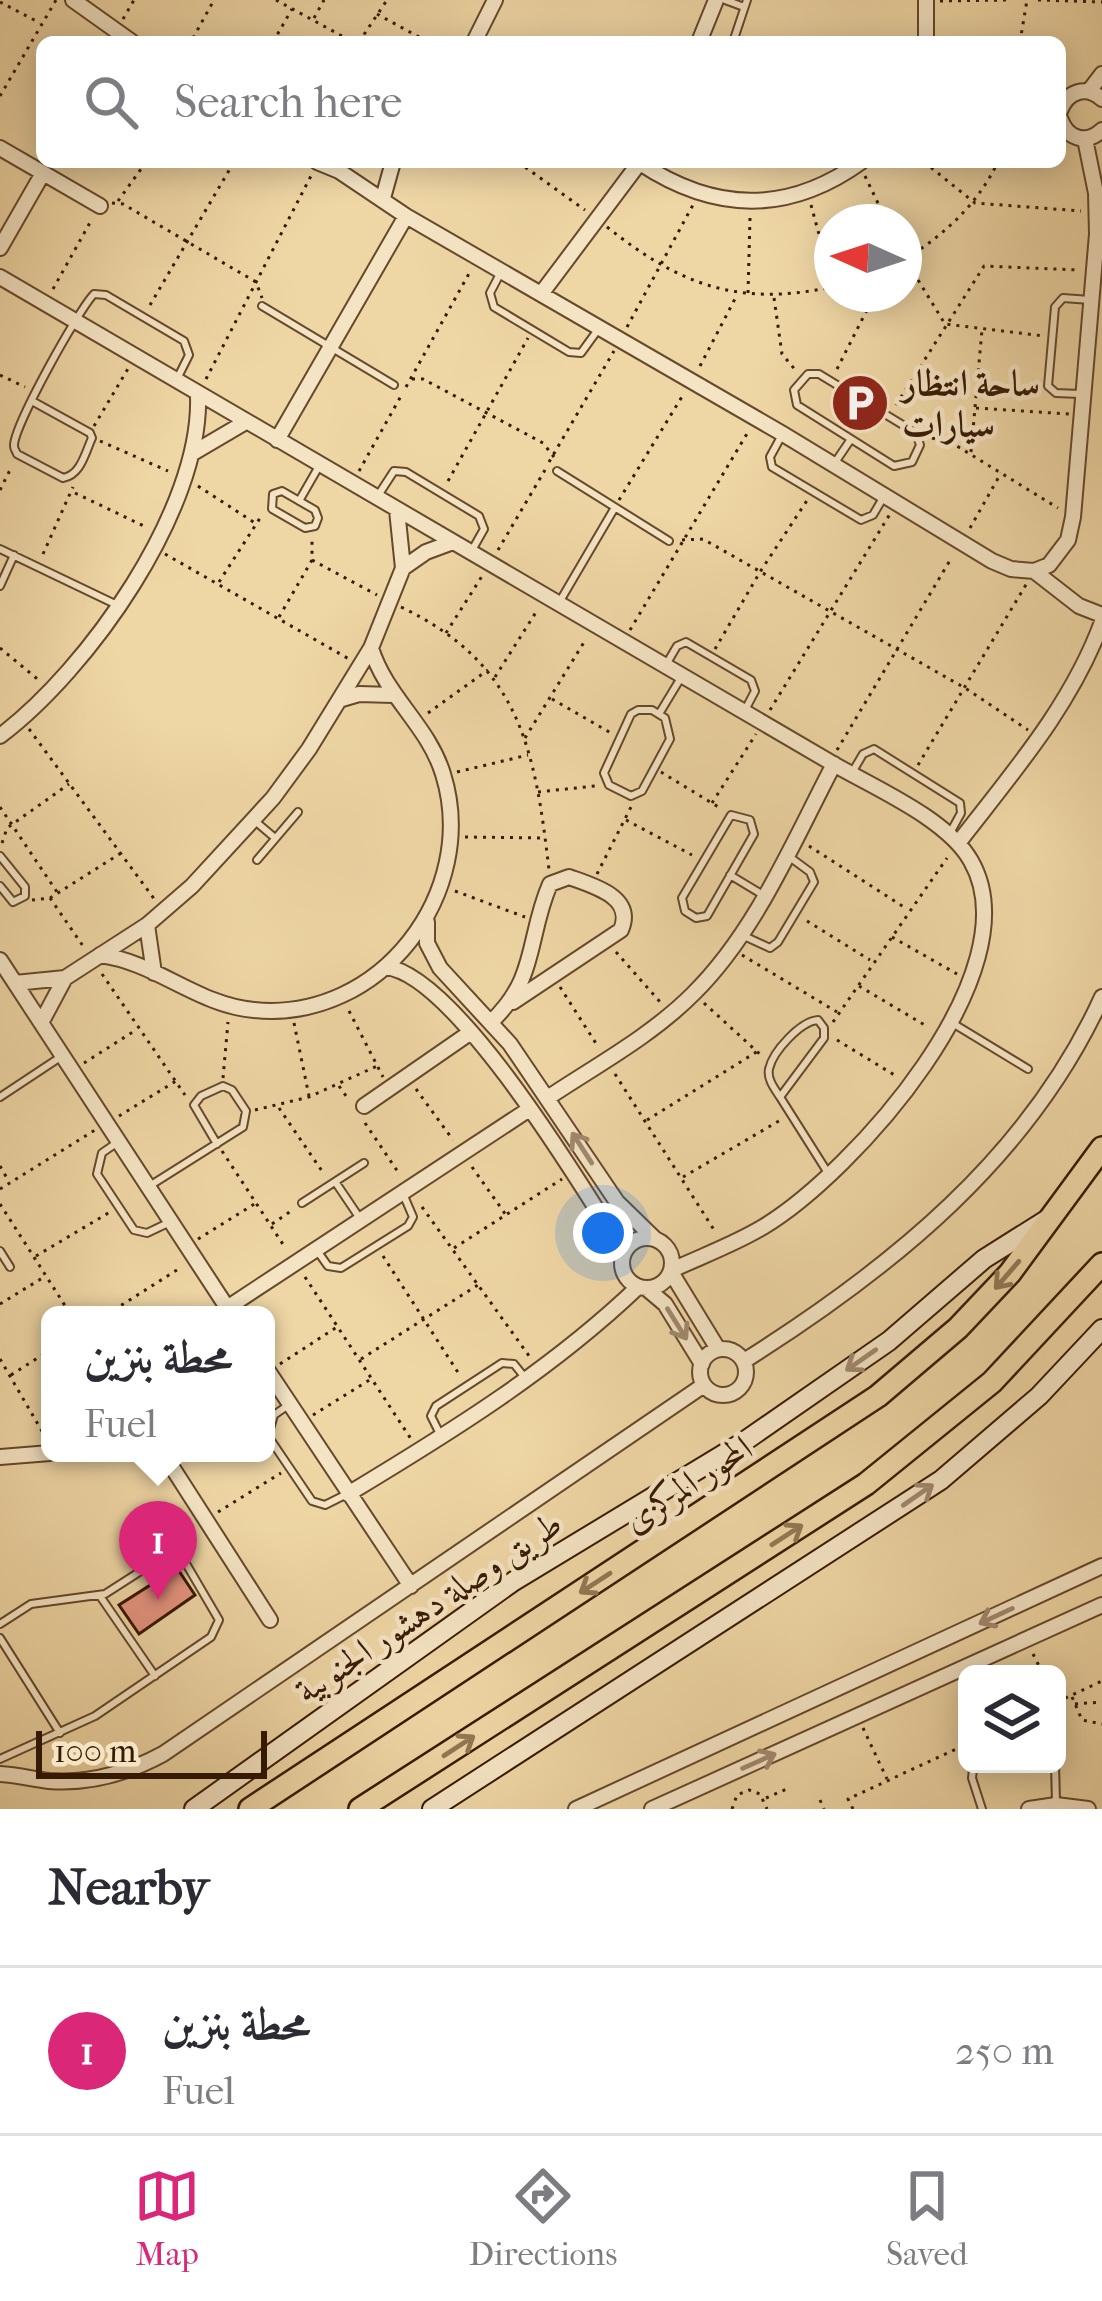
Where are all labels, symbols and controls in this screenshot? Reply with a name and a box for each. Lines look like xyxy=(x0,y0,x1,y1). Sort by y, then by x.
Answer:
search box xyxy=(36,36,1066,168)
icon: search xyxy=(78,69,144,135)
text: Search here xyxy=(174,76,402,129)
north arrow xyxy=(814,204,922,312)
place label: ساحة انتظار سيارات xyxy=(898,362,1040,445)
parking icon: ساحة انتظار سيارات xyxy=(829,372,891,434)
one-way arrow xyxy=(569,1132,594,1166)
your location xyxy=(573,1203,633,1263)
one-way arrow xyxy=(994,1259,1021,1290)
popup xyxy=(41,1306,275,1462)
one-way arrow xyxy=(665,1306,689,1340)
text: محطة بنزين xyxy=(84,1331,232,1384)
one-way arrow xyxy=(845,1347,879,1372)
text: Fuel xyxy=(84,1401,157,1447)
street label: المحور المركزى xyxy=(615,1427,761,1543)
one-way arrow xyxy=(901,1483,934,1508)
pin: 1 xyxy=(119,1501,197,1600)
street label: طريق وصلة دهشور الجنوبية xyxy=(287,1502,571,1713)
one-way arrow xyxy=(769,1523,803,1547)
one-way arrow xyxy=(579,1571,613,1596)
one-way arrow xyxy=(979,1606,1015,1628)
map controls xyxy=(958,1665,1066,1773)
button: layers xyxy=(958,1665,1066,1773)
scale bar xyxy=(36,1725,267,1778)
text: 100 m xyxy=(54,1732,137,1771)
one-way arrow xyxy=(441,1733,475,1758)
one-way arrow xyxy=(740,1748,776,1770)
text: Nearby xyxy=(48,1857,209,1917)
text: محطة بنزين xyxy=(162,1998,310,2051)
text: 1 xyxy=(80,2028,94,2074)
text: 250 m xyxy=(955,2028,1054,2074)
text: Fuel xyxy=(162,2068,235,2114)
tab: Map xyxy=(134,2163,200,2274)
tab: Directions xyxy=(469,2163,617,2274)
tab: Saved xyxy=(886,2163,968,2274)

